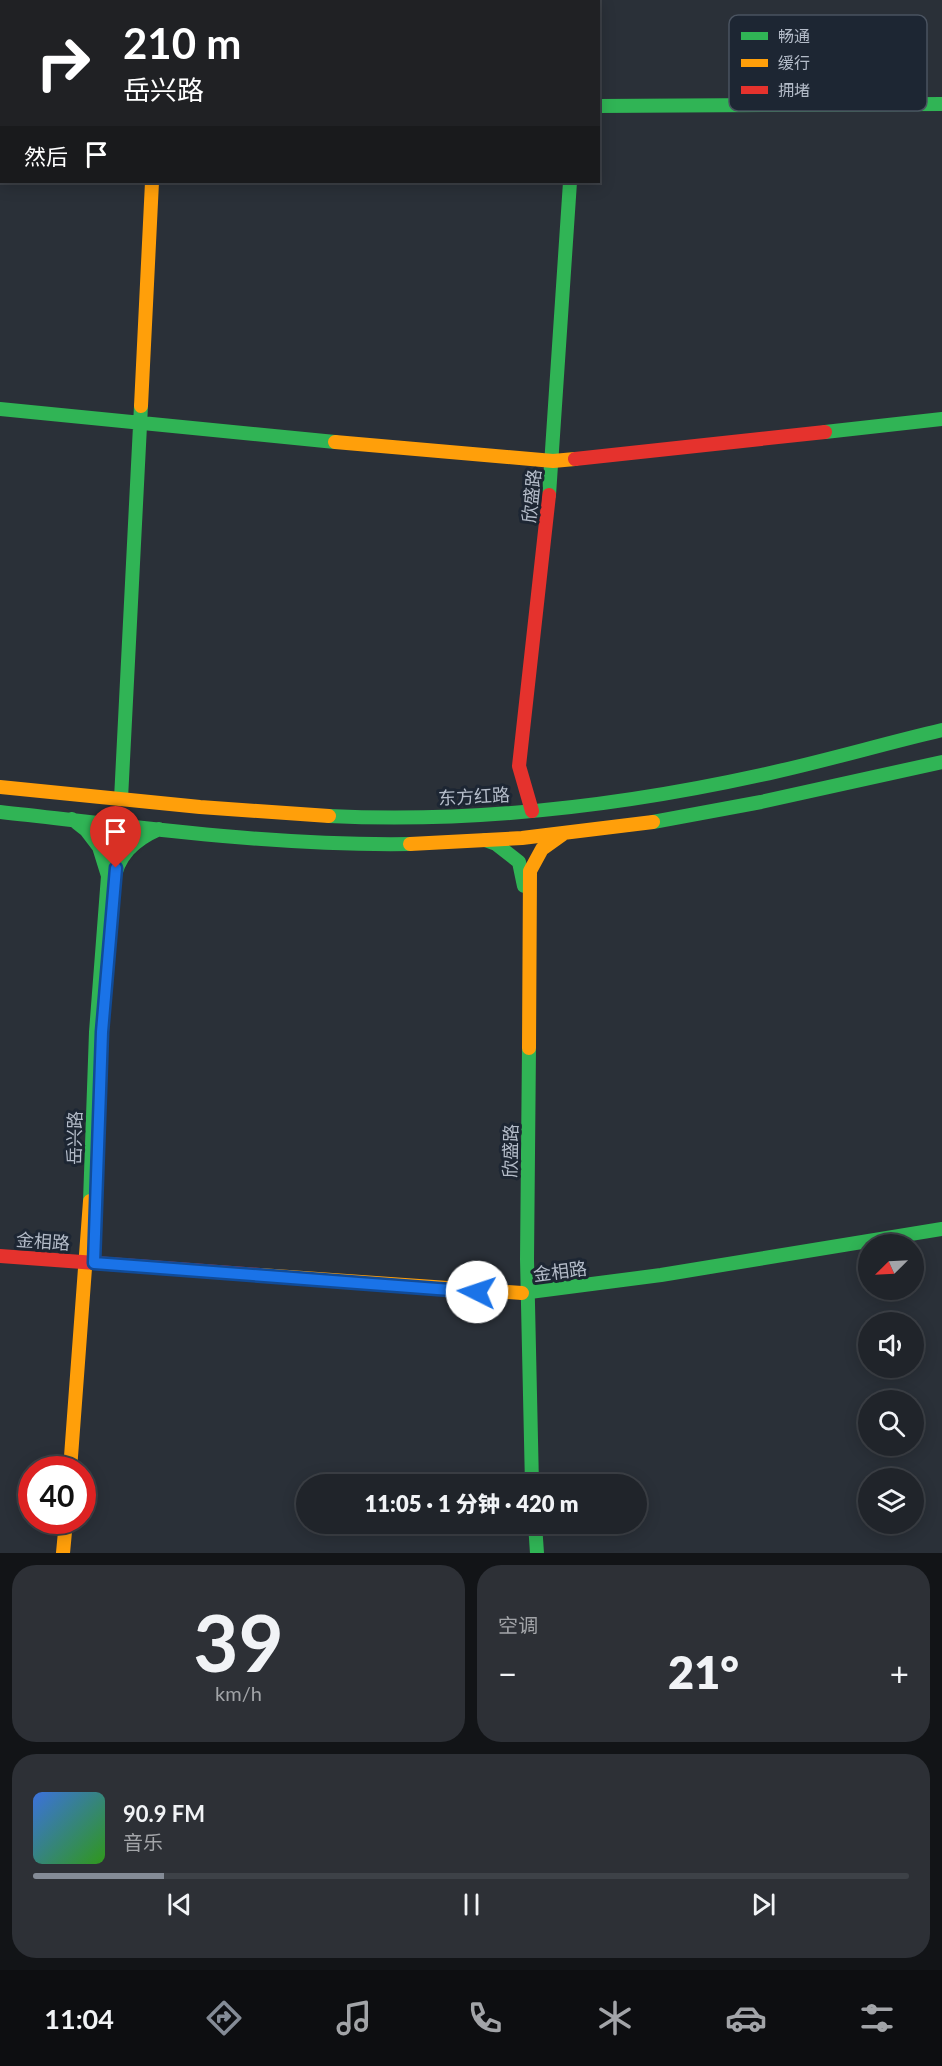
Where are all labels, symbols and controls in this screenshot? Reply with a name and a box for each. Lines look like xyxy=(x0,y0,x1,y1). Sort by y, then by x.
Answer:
legend xyxy=(729,15,927,111)
text: 210 m xyxy=(123,18,241,68)
icon: right xyxy=(24,24,102,102)
text: 畅通 xyxy=(778,26,810,45)
text: 缓行 xyxy=(778,53,810,72)
text: 岳兴路 xyxy=(123,73,204,106)
text: 拥堵 xyxy=(778,80,810,99)
icon: arrive xyxy=(80,138,113,171)
text: 然后 xyxy=(24,143,68,170)
street label: 欣盛路 xyxy=(517,468,545,524)
street label: 东方红路 xyxy=(437,783,511,809)
pin xyxy=(90,806,141,868)
icon: arrive xyxy=(99,815,132,848)
street label: 岳兴路 xyxy=(63,1111,85,1165)
street label: 欣盛路 xyxy=(499,1124,521,1178)
street label: 金相路 xyxy=(15,1228,71,1254)
north arrow xyxy=(858,1234,924,1300)
map controls xyxy=(858,1234,924,1534)
street label: 金相路 xyxy=(532,1257,588,1285)
position arrow xyxy=(445,1260,509,1324)
button: sound xyxy=(858,1312,924,1378)
button: search xyxy=(858,1390,924,1456)
speed limit sign: 40 xyxy=(18,1456,96,1534)
button: layers xyxy=(858,1468,924,1534)
text: 11:05 · 1 分钟 · 420 m xyxy=(365,1490,578,1517)
text: 39 xyxy=(193,1595,284,1689)
text: 空调 xyxy=(498,1613,538,1637)
text: 21° xyxy=(668,1645,739,1699)
text: − xyxy=(498,1653,517,1693)
text: + xyxy=(890,1653,909,1693)
text: km/h xyxy=(215,1681,262,1705)
text: 90.9 FM xyxy=(123,1800,205,1827)
text: 音乐 xyxy=(123,1830,163,1854)
icon: previous xyxy=(163,1888,196,1921)
icon: pause xyxy=(455,1888,488,1921)
icon: next xyxy=(747,1888,780,1921)
icon: directions xyxy=(203,1997,245,2039)
icon: music xyxy=(333,1997,375,2039)
icon: phone xyxy=(464,1997,506,2039)
icon: climate xyxy=(594,1997,636,2039)
icon: car xyxy=(725,1997,767,2039)
icon: filters xyxy=(856,1997,898,2039)
text: 11:04 xyxy=(44,2002,114,2035)

